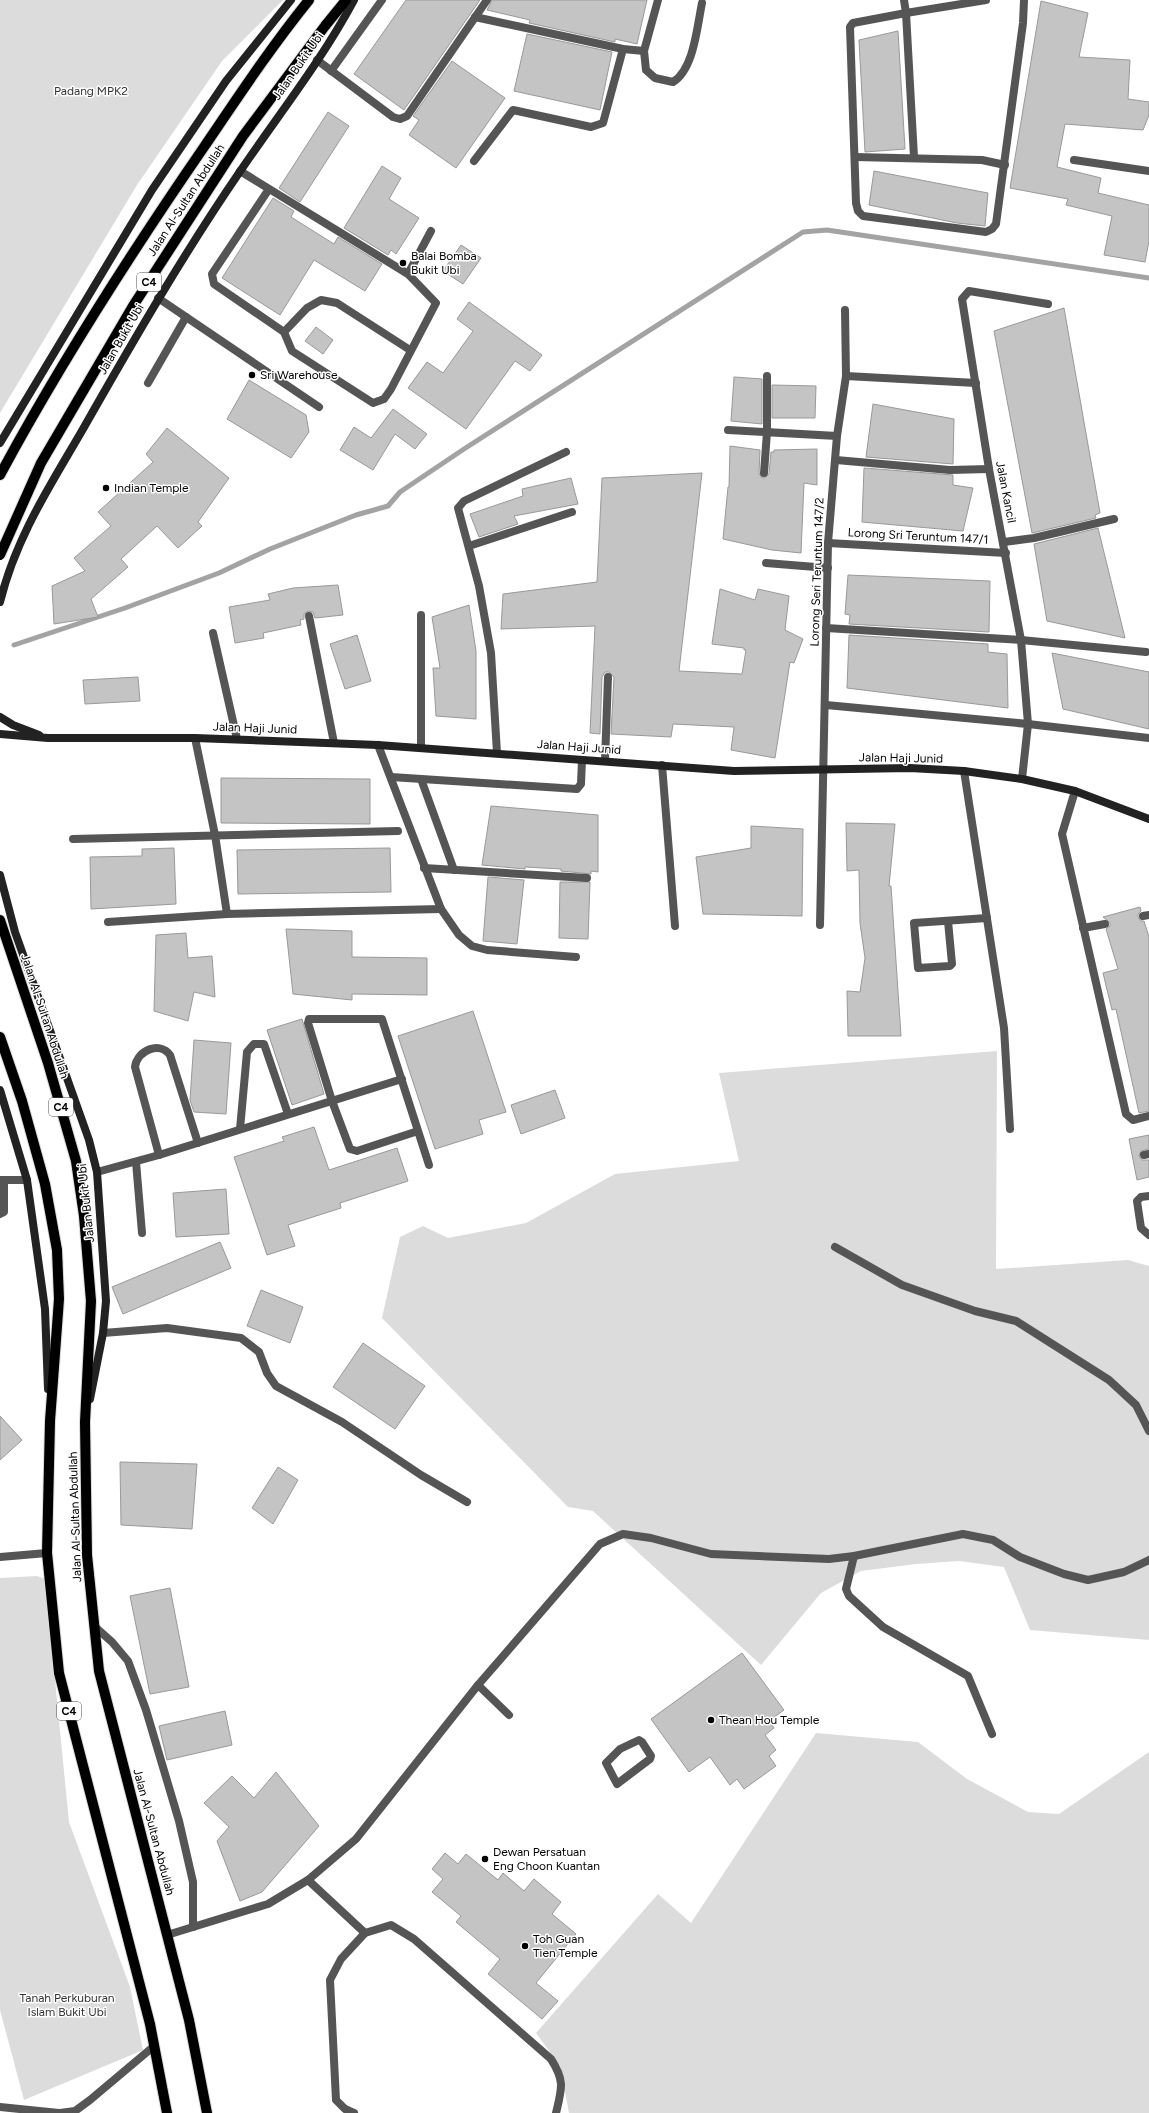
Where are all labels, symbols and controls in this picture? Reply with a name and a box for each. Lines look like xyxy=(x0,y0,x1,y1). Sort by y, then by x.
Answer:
street label: Jalan Bukit Ubi xyxy=(270,30,326,102)
park label: Padang MPK2 xyxy=(54,84,128,98)
street label: Jalan Al-Sultan Abdullah xyxy=(145,141,228,259)
place label: Balai Bomba Bukit Ubi xyxy=(411,249,477,277)
marker: Balai Bomba Bukit Ubi xyxy=(398,258,408,268)
road number: C4 xyxy=(137,273,161,291)
street label: Jalan Bukit Ubi xyxy=(95,301,147,377)
place label: Sri Warehouse xyxy=(260,368,338,382)
marker: Sri Warehouse xyxy=(247,370,257,380)
street label: Jalan Kancil xyxy=(993,460,1019,524)
place label: Indian Temple xyxy=(114,481,189,495)
marker: Indian Temple xyxy=(101,483,111,493)
street label: Lorong Seri Teruntum 147/2 xyxy=(807,497,827,647)
street label: Lorong Sri Teruntum 147/1 xyxy=(847,525,989,547)
street label: Jalan Haji Junid xyxy=(213,720,297,736)
street label: Jalan Haji Junid xyxy=(537,737,621,757)
street label: Jalan Haji Junid xyxy=(859,750,943,766)
street label: Jalan Al-Sultan Abdullah xyxy=(18,952,72,1080)
road number: C4 xyxy=(49,1098,73,1116)
street label: Jalan Bukit Ubi xyxy=(75,1163,97,1243)
street label: Jalan Al-Sultan Abdullah xyxy=(66,1451,84,1582)
road number: C4 xyxy=(57,1702,81,1720)
place label: Thean Hou Temple xyxy=(719,1713,820,1727)
marker: Thean Hou Temple xyxy=(706,1715,716,1725)
street label: Jalan Al-Sultan Abdullah xyxy=(130,1767,178,1897)
place label: Dewan Persatuan Eng Choon Kuantan xyxy=(493,1845,600,1873)
marker: Dewan Persatuan Eng Choon Kuantan xyxy=(480,1854,490,1864)
place label: Toh Guan Tien Temple xyxy=(533,1932,598,1960)
marker: Toh Guan Tien Temple xyxy=(520,1941,530,1951)
park label: Tanah Perkuburan Islam Bukit Ubi xyxy=(19,1991,115,2019)

